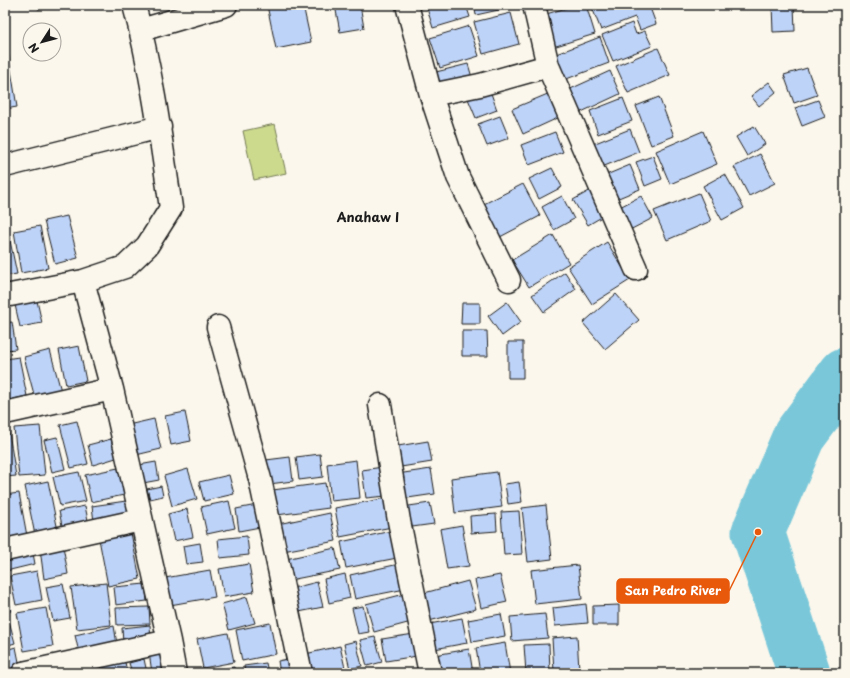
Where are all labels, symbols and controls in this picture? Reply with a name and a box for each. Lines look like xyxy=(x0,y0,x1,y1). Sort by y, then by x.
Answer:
north arrow xyxy=(22,22,62,62)
text: N xyxy=(24,39,43,57)
district label: Anahaw I xyxy=(336,207,399,226)
callout: San Pedro River xyxy=(617,579,729,603)
text: San Pedro River xyxy=(625,581,722,599)

